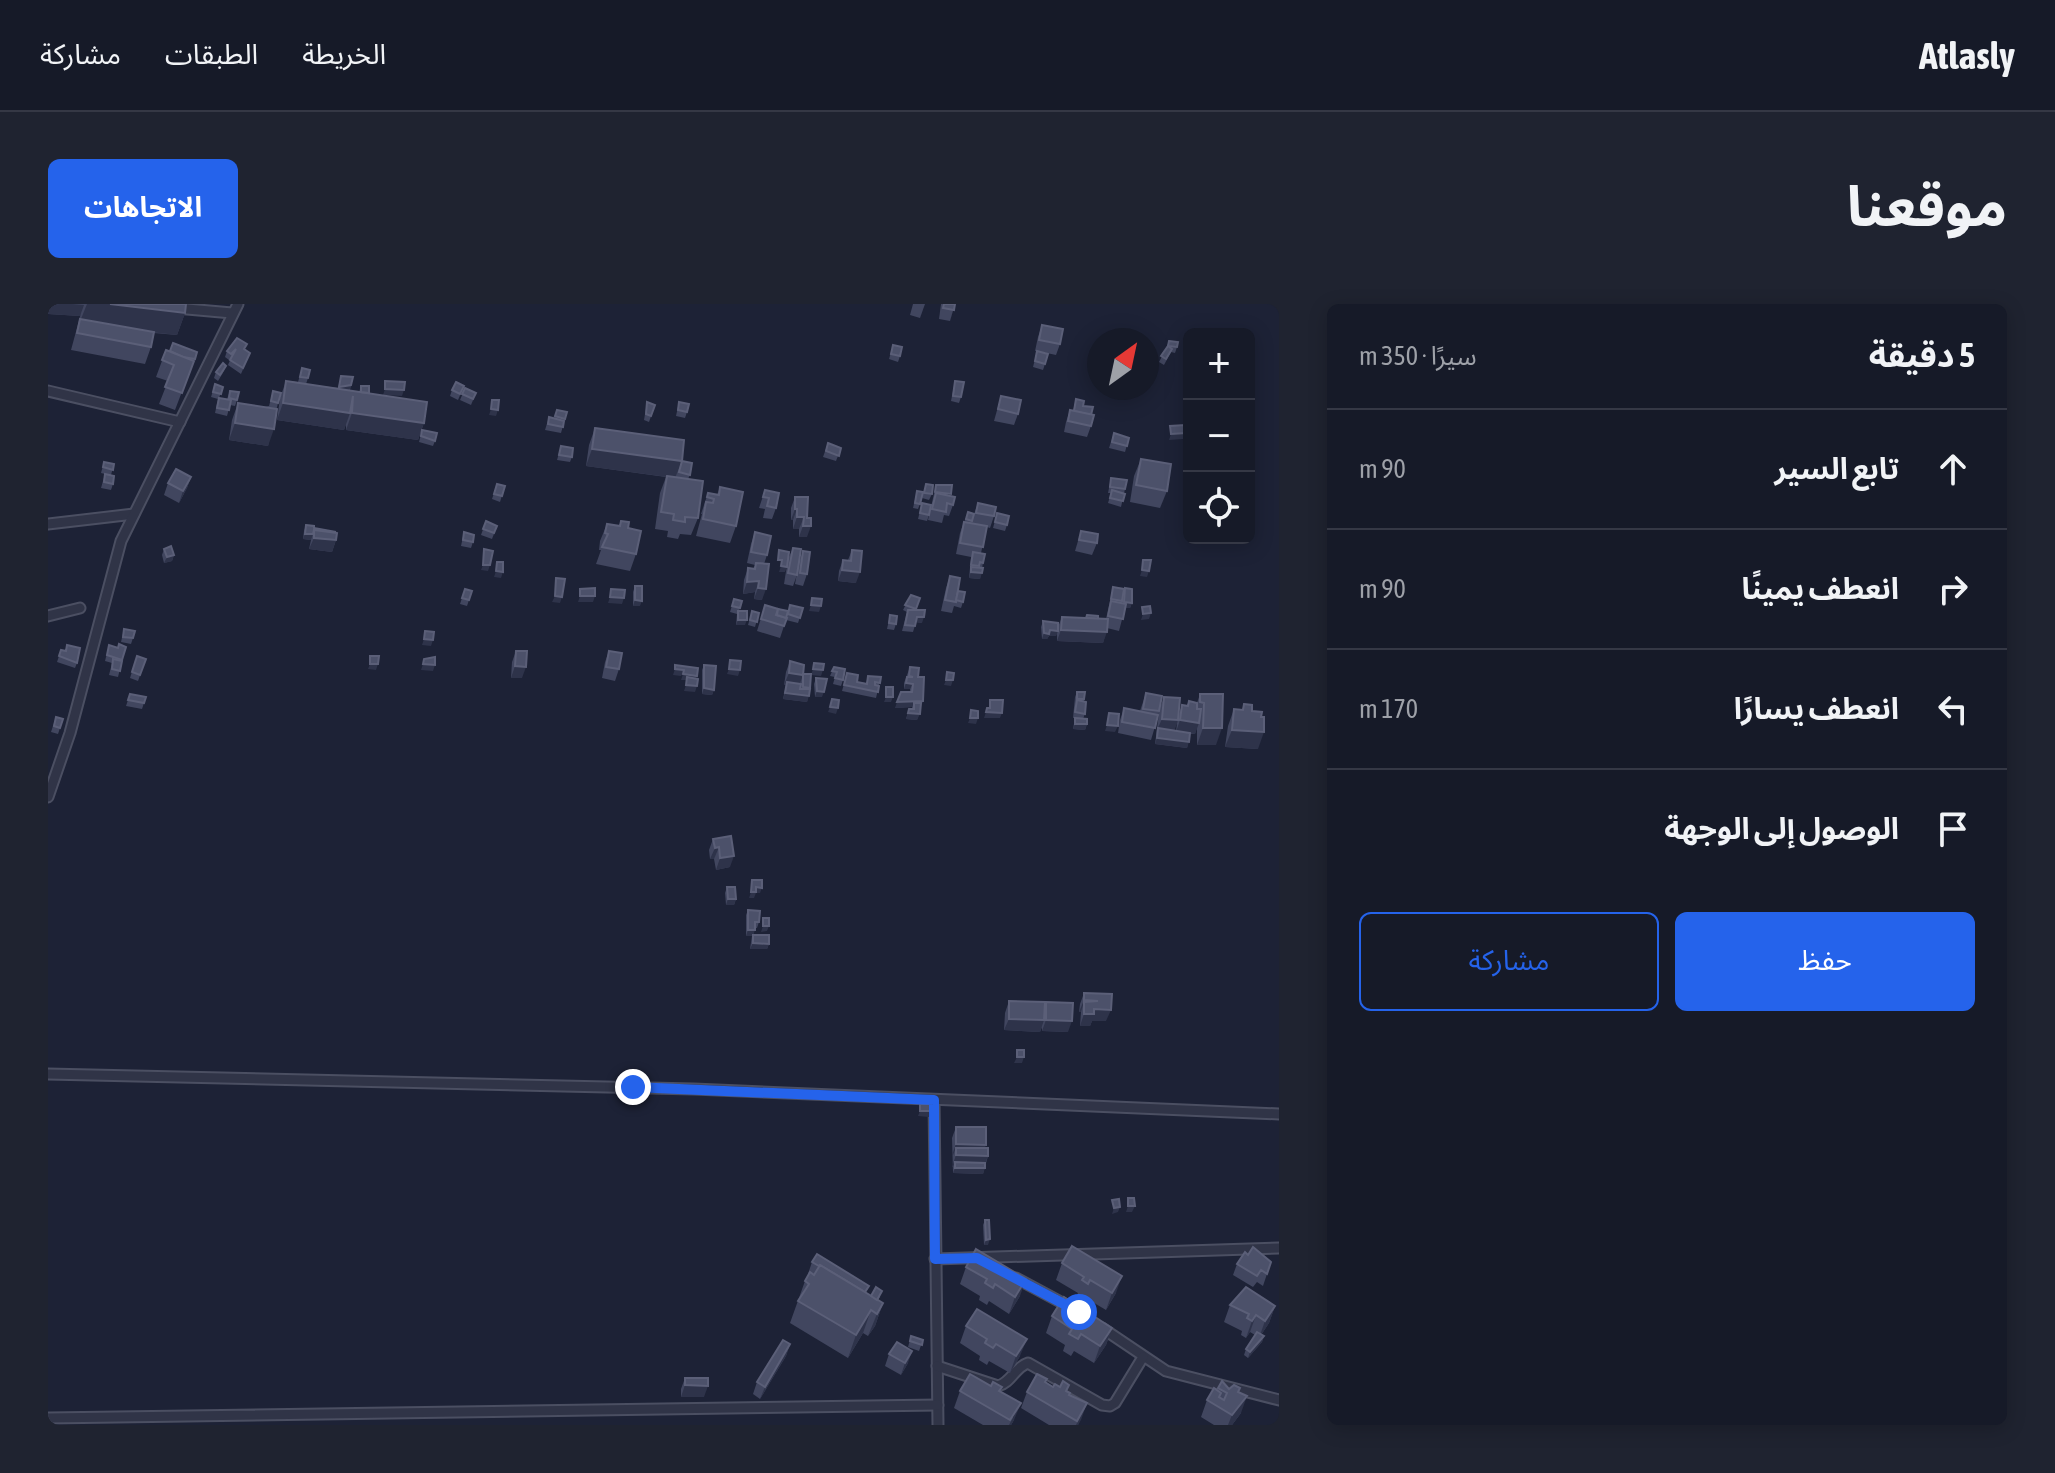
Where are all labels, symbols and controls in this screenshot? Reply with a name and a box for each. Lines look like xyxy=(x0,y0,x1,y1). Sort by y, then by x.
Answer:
text: Atlasly xyxy=(1919,34,2015,77)
text: مشاركة xyxy=(40,38,121,70)
text: الطبقات xyxy=(165,38,258,70)
text: الخريطة xyxy=(302,38,386,70)
button: الاتجاهات xyxy=(48,159,238,258)
text: موقعنا xyxy=(1847,174,2007,238)
north arrow xyxy=(1087,328,1159,400)
map controls xyxy=(1183,328,1255,544)
button: + xyxy=(1183,328,1255,400)
text: 5 دقيقة xyxy=(1869,335,1975,374)
text: سيرًا · 350 m xyxy=(1359,341,1477,371)
button: − xyxy=(1183,400,1255,472)
icon: ahead xyxy=(1931,447,1975,491)
text: تابع السير xyxy=(1775,451,1899,485)
text: 90 m xyxy=(1359,454,1406,484)
button: locate xyxy=(1183,472,1255,544)
icon: right xyxy=(1931,567,1975,611)
text: انعطف يمينًا xyxy=(1742,571,1899,605)
text: 90 m xyxy=(1359,574,1406,604)
icon: left xyxy=(1931,687,1975,731)
text: انعطف يسارًا xyxy=(1734,691,1899,725)
text: 170 m xyxy=(1359,694,1418,724)
icon: arrive xyxy=(1931,807,1975,851)
text: الوصول إلى الوجهة xyxy=(1664,811,1899,845)
button: مشاركة xyxy=(1359,912,1659,1011)
button: حفظ xyxy=(1675,912,1975,1011)
route end xyxy=(615,1069,651,1105)
route start xyxy=(1061,1294,1097,1330)

